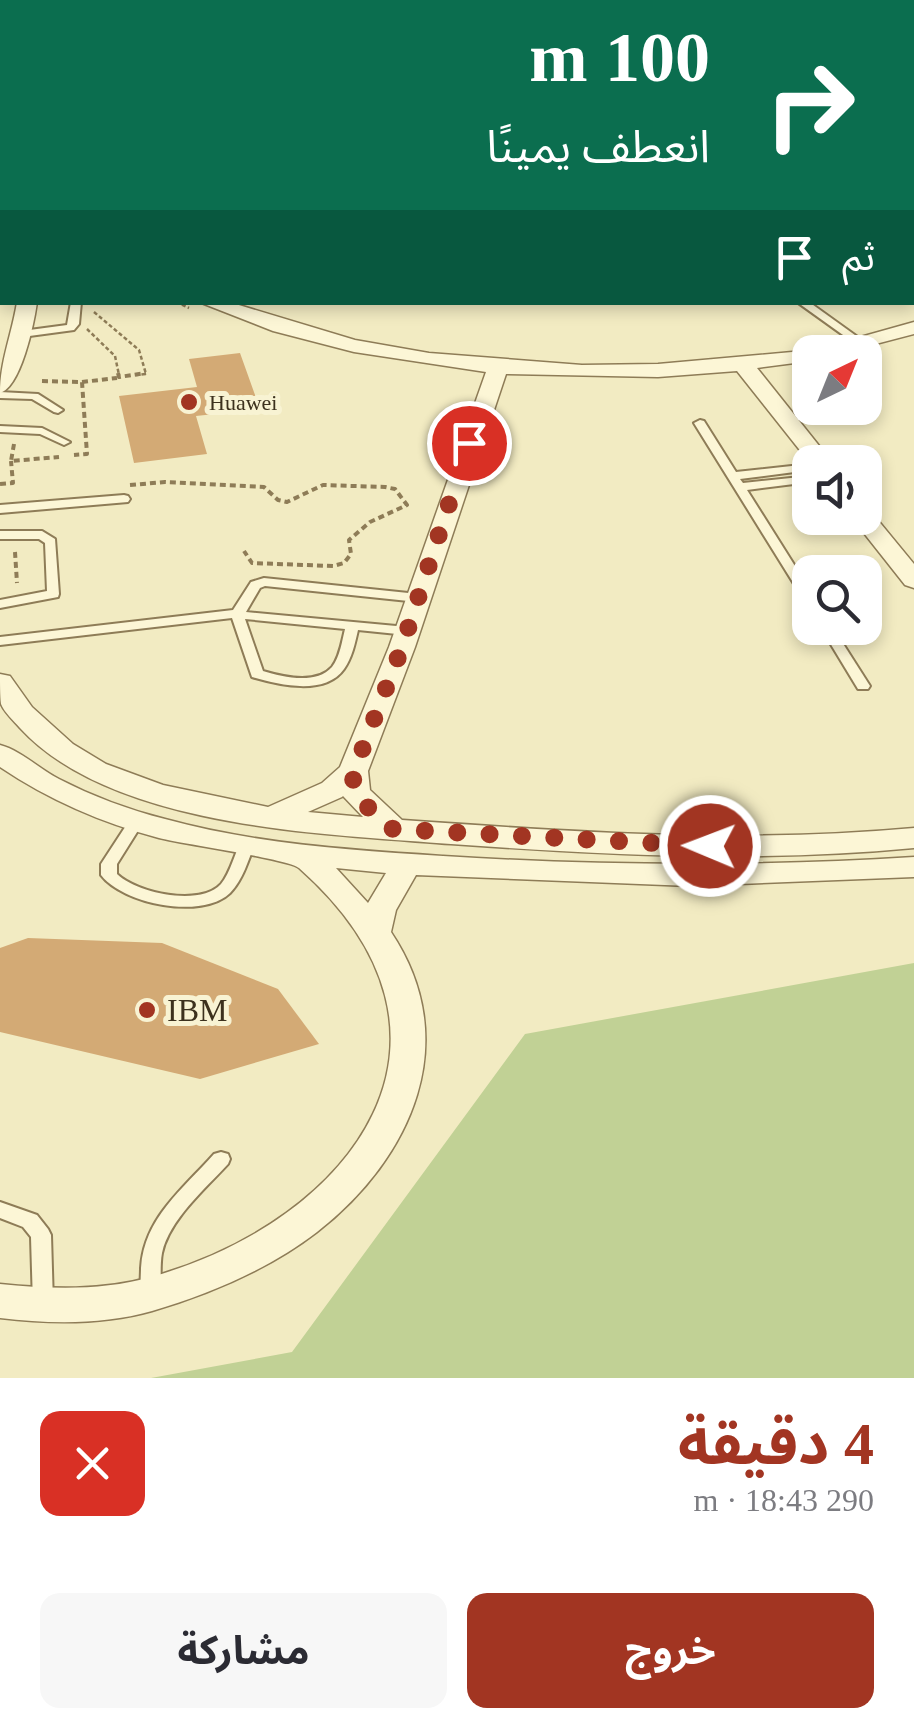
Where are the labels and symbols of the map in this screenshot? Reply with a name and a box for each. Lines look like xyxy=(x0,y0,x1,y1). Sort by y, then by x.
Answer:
north arrow xyxy=(792,335,882,425)
place label: Huawei xyxy=(209,390,277,415)
marker: Huawei xyxy=(178,391,200,413)
pin xyxy=(427,401,512,486)
position arrow xyxy=(658,794,762,898)
place label: IBM xyxy=(167,992,227,1028)
marker: IBM xyxy=(136,999,158,1021)

